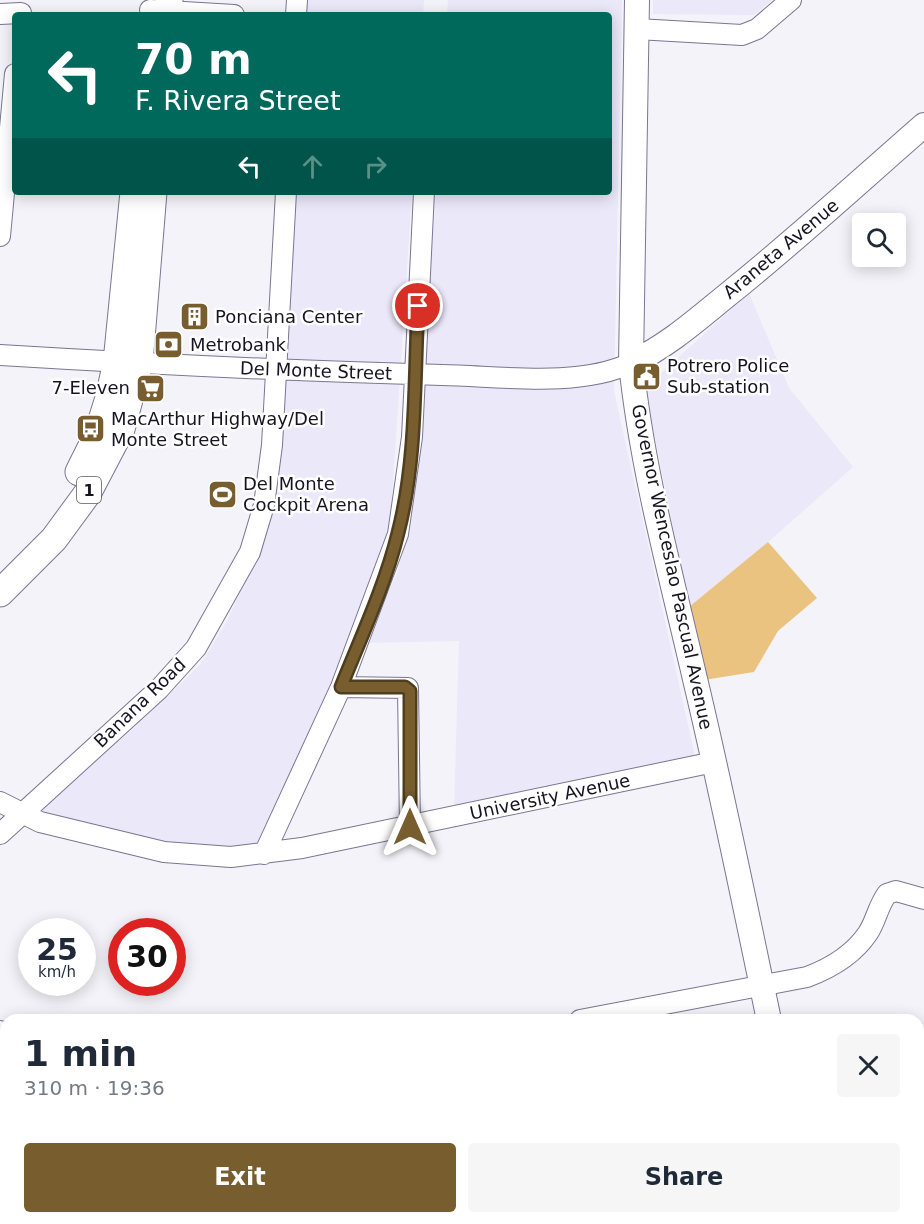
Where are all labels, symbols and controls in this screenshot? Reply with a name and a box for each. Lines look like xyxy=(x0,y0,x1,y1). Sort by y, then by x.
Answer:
text: 70 m xyxy=(135,35,252,84)
icon: left xyxy=(36,36,114,114)
text: F. Rivera Street xyxy=(135,85,340,116)
icon: left xyxy=(233,150,266,183)
icon: ahead xyxy=(296,150,329,183)
icon: right xyxy=(359,150,392,183)
street label: Araneta Avenue xyxy=(719,194,843,303)
map controls xyxy=(852,213,906,267)
button: search xyxy=(852,213,906,267)
pin xyxy=(392,280,443,331)
icon: arrive xyxy=(401,289,434,322)
building icon: Ponciana Center xyxy=(178,301,210,333)
place label: Ponciana Center xyxy=(215,306,363,327)
bank icon: Metrobank xyxy=(153,329,185,361)
place label: Metrobank xyxy=(190,334,287,355)
place label: Potrero Police Sub-station xyxy=(667,355,789,397)
street label: Del Monte Street xyxy=(240,357,392,384)
public building icon: Potrero Police Sub-station xyxy=(630,360,662,392)
supermarket icon: 7-Eleven xyxy=(135,372,167,404)
place label: 7-Eleven xyxy=(51,377,130,398)
street label: Governor Wenceslao Pascual Avenue xyxy=(628,402,717,731)
place label: MacArthur Highway/Del Monte Street xyxy=(111,408,324,450)
bus stop icon: MacArthur Highway/Del Monte Street xyxy=(74,413,106,445)
place label: Del Monte Cockpit Arena xyxy=(243,473,369,515)
road number: 1 xyxy=(77,477,101,503)
sports icon: Del Monte Cockpit Arena xyxy=(206,478,238,510)
street label: Banana Road xyxy=(90,654,190,752)
street label: University Avenue xyxy=(468,769,632,824)
position arrow xyxy=(378,795,442,859)
speed limit sign: 30 xyxy=(108,918,186,996)
text: 25 xyxy=(36,932,78,967)
text: km/h xyxy=(38,963,76,981)
text: 1 min xyxy=(24,1033,137,1074)
button: close xyxy=(837,1034,900,1097)
text: 310 m · 19:36 xyxy=(24,1076,165,1100)
button: Exit xyxy=(24,1143,456,1212)
button: Share xyxy=(468,1143,900,1212)

